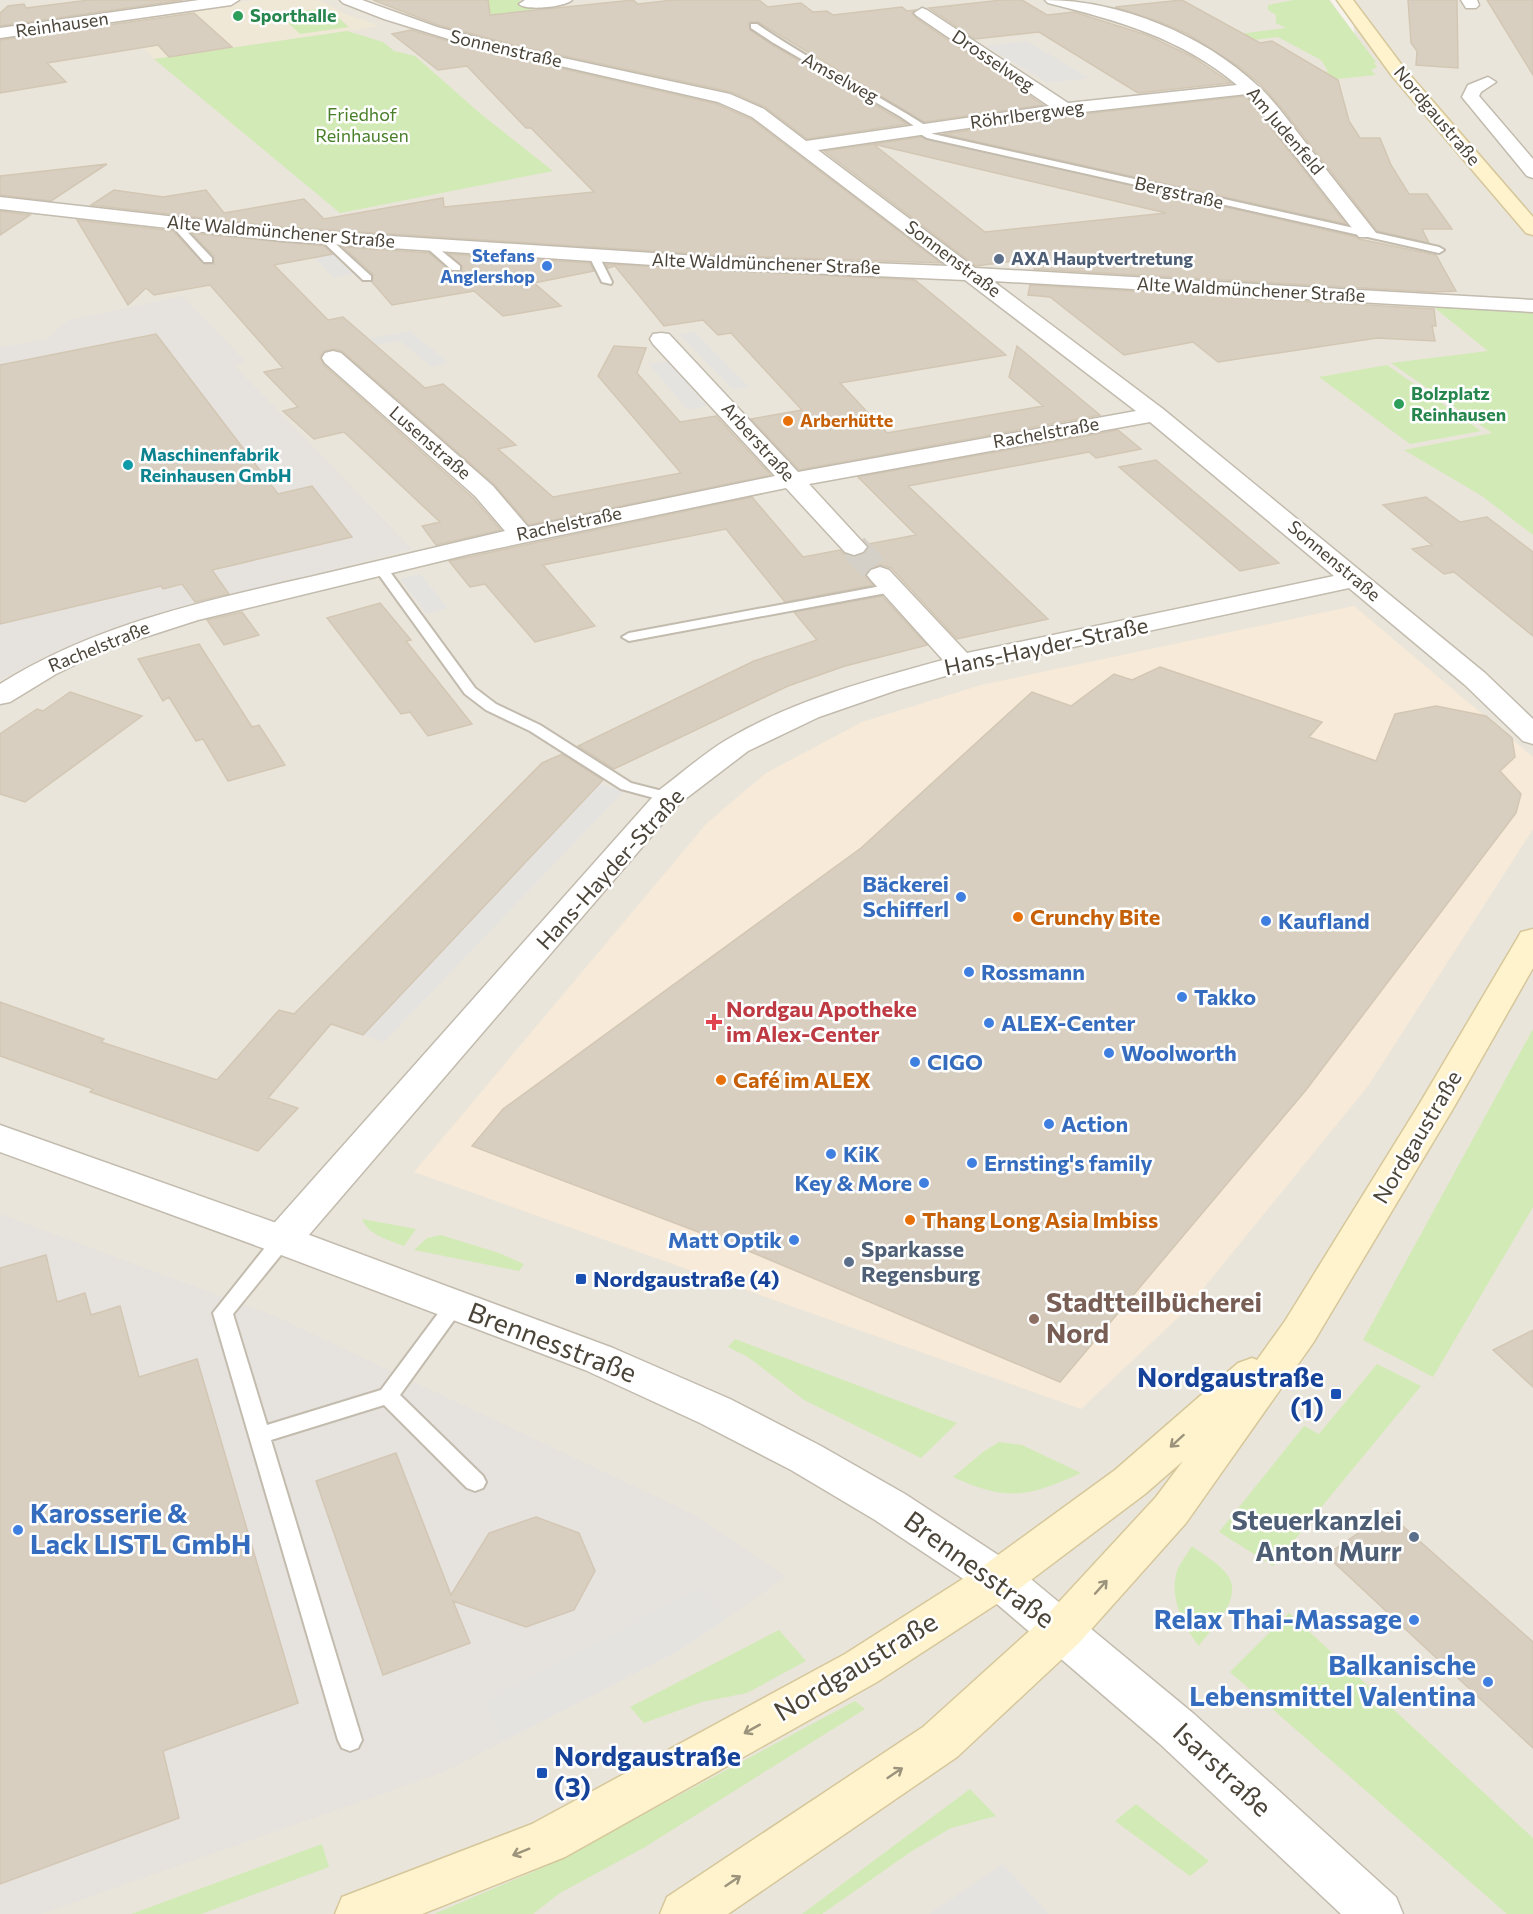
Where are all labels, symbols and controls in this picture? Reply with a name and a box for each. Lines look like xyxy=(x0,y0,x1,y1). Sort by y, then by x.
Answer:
place label: Sporthalle xyxy=(250,4,336,26)
street label: Reinhausen xyxy=(14,7,110,41)
marker: Sporthalle xyxy=(231,9,245,23)
street label: Sonnenstraße xyxy=(448,24,564,72)
street label: Drosselweg xyxy=(948,25,1039,96)
street label: Amselweg xyxy=(799,47,883,107)
street label: Nordgaustraße xyxy=(1390,61,1486,170)
street label: Am Judenfeld xyxy=(1243,82,1329,179)
street label: Röhrlbergweg xyxy=(969,95,1085,133)
park label: Friedhof Reinhausen xyxy=(315,103,409,146)
street label: Bergstraße xyxy=(1133,171,1226,213)
street label: Alte Waldmünchener Straße xyxy=(166,210,396,252)
street label: Sonnenstraße xyxy=(901,215,1006,301)
place label: Stefans Anglershop xyxy=(440,244,535,287)
place label: AXA Hauptvertretung xyxy=(1011,247,1193,269)
street label: Alte Waldmünchener Straße xyxy=(651,248,881,278)
marker: AXA Hauptvertretung xyxy=(992,252,1006,266)
marker: Stefans Anglershop xyxy=(540,259,554,273)
street label: Alte Waldmünchener Straße xyxy=(1136,272,1366,306)
place label: Bolzplatz Reinhausen xyxy=(1411,382,1506,425)
street label: Arberstraße xyxy=(717,397,800,485)
marker: Bolzplatz Reinhausen xyxy=(1392,397,1406,411)
street label: Lusenstraße xyxy=(385,401,476,484)
place label: Arberhütte xyxy=(800,409,893,431)
street label: Rachelstraße xyxy=(991,412,1100,452)
marker: Arberhütte xyxy=(781,414,795,428)
place label: Maschinenfabrik Reinhausen GmbH xyxy=(140,443,292,486)
marker: Maschinenfabrik Reinhausen GmbH xyxy=(121,458,135,472)
street label: Rachelstraße xyxy=(514,501,623,545)
street label: Sonnenstraße xyxy=(1284,515,1385,605)
street label: Hans-Hayder-Straße xyxy=(941,611,1150,680)
street label: Rachelstraße xyxy=(45,616,152,676)
street label: Hans-Hayder-Straße xyxy=(530,782,689,955)
place label: Bäckerei Schifferl xyxy=(862,870,949,922)
marker: Bäckerei Schifferl xyxy=(954,890,968,904)
place label: Crunchy Bite xyxy=(1030,903,1160,930)
place label: Kaufland xyxy=(1278,907,1370,934)
marker: Crunchy Bite xyxy=(1011,910,1025,924)
marker: Kaufland xyxy=(1259,914,1273,928)
place label: Rossmann xyxy=(981,958,1085,985)
marker: Rossmann xyxy=(962,965,976,979)
place label: Takko xyxy=(1194,983,1256,1010)
marker: Takko xyxy=(1175,990,1189,1004)
place label: Nordgau Apotheke im Alex-Center xyxy=(726,995,917,1047)
place label: ALEX-Center xyxy=(1001,1009,1136,1036)
marker: Nordgau Apotheke im Alex-Center xyxy=(707,1015,721,1029)
marker: ALEX-Center xyxy=(982,1016,996,1030)
place label: Woolworth xyxy=(1121,1039,1237,1066)
marker: Woolworth xyxy=(1102,1046,1116,1060)
place label: CIGO xyxy=(927,1048,983,1075)
marker: CIGO xyxy=(908,1055,922,1069)
street label: Nordgaustraße xyxy=(1366,1065,1467,1208)
place label: Café im ALEX xyxy=(733,1066,871,1093)
marker: Café im ALEX xyxy=(714,1073,728,1087)
place label: Action xyxy=(1061,1110,1128,1137)
marker: Action xyxy=(1042,1117,1056,1131)
place label: KiK xyxy=(843,1140,880,1167)
marker: KiK xyxy=(824,1147,838,1161)
place label: Ernsting's family xyxy=(984,1149,1152,1176)
marker: Ernsting's family xyxy=(965,1156,979,1170)
place label: Key & More xyxy=(794,1169,912,1196)
marker: Key & More xyxy=(917,1176,931,1190)
place label: Thang Long Asia Imbiss xyxy=(922,1206,1158,1233)
marker: Thang Long Asia Imbiss xyxy=(903,1213,917,1227)
place label: Matt Optik xyxy=(668,1226,782,1253)
marker: Matt Optik xyxy=(787,1233,801,1247)
place label: Sparkasse Regensburg xyxy=(861,1235,980,1287)
marker: Sparkasse Regensburg xyxy=(842,1255,856,1269)
place label: Nordgaustraße (4) xyxy=(593,1265,780,1292)
marker: Nordgaustraße (4) xyxy=(574,1272,588,1286)
place label: Stadtteilbücherei Nord xyxy=(1046,1285,1262,1349)
street label: Brennesstraße xyxy=(464,1294,642,1389)
marker: Stadtteilbücherei Nord xyxy=(1027,1312,1041,1326)
place label: Nordgaustraße (1) xyxy=(1137,1360,1324,1424)
marker: Nordgaustraße (1) xyxy=(1329,1387,1343,1401)
one-way arrow xyxy=(1169,1434,1184,1448)
place label: Karosserie & Lack LISTL GmbH xyxy=(30,1496,251,1560)
street label: Brennesstraße xyxy=(898,1503,1062,1634)
place label: Steuerkanzlei Anton Murr xyxy=(1231,1503,1402,1567)
marker: Karosserie & Lack LISTL GmbH xyxy=(11,1523,25,1537)
marker: Steuerkanzlei Anton Murr xyxy=(1407,1530,1421,1544)
one-way arrow xyxy=(1094,1580,1108,1595)
place label: Relax Thai-Massage xyxy=(1154,1602,1402,1635)
street label: Nordgaustraße xyxy=(768,1604,943,1727)
marker: Relax Thai-Massage xyxy=(1407,1613,1421,1627)
place label: Balkanische Lebensmittel Valentina xyxy=(1189,1648,1476,1712)
marker: Balkanische Lebensmittel Valentina xyxy=(1481,1675,1495,1689)
street label: Isarstraße xyxy=(1167,1715,1279,1823)
one-way arrow xyxy=(743,1724,761,1735)
place label: Nordgaustraße (3) xyxy=(554,1739,741,1803)
marker: Nordgaustraße (3) xyxy=(535,1766,549,1780)
one-way arrow xyxy=(886,1766,903,1778)
one-way arrow xyxy=(512,1847,531,1858)
one-way arrow xyxy=(725,1875,742,1888)

